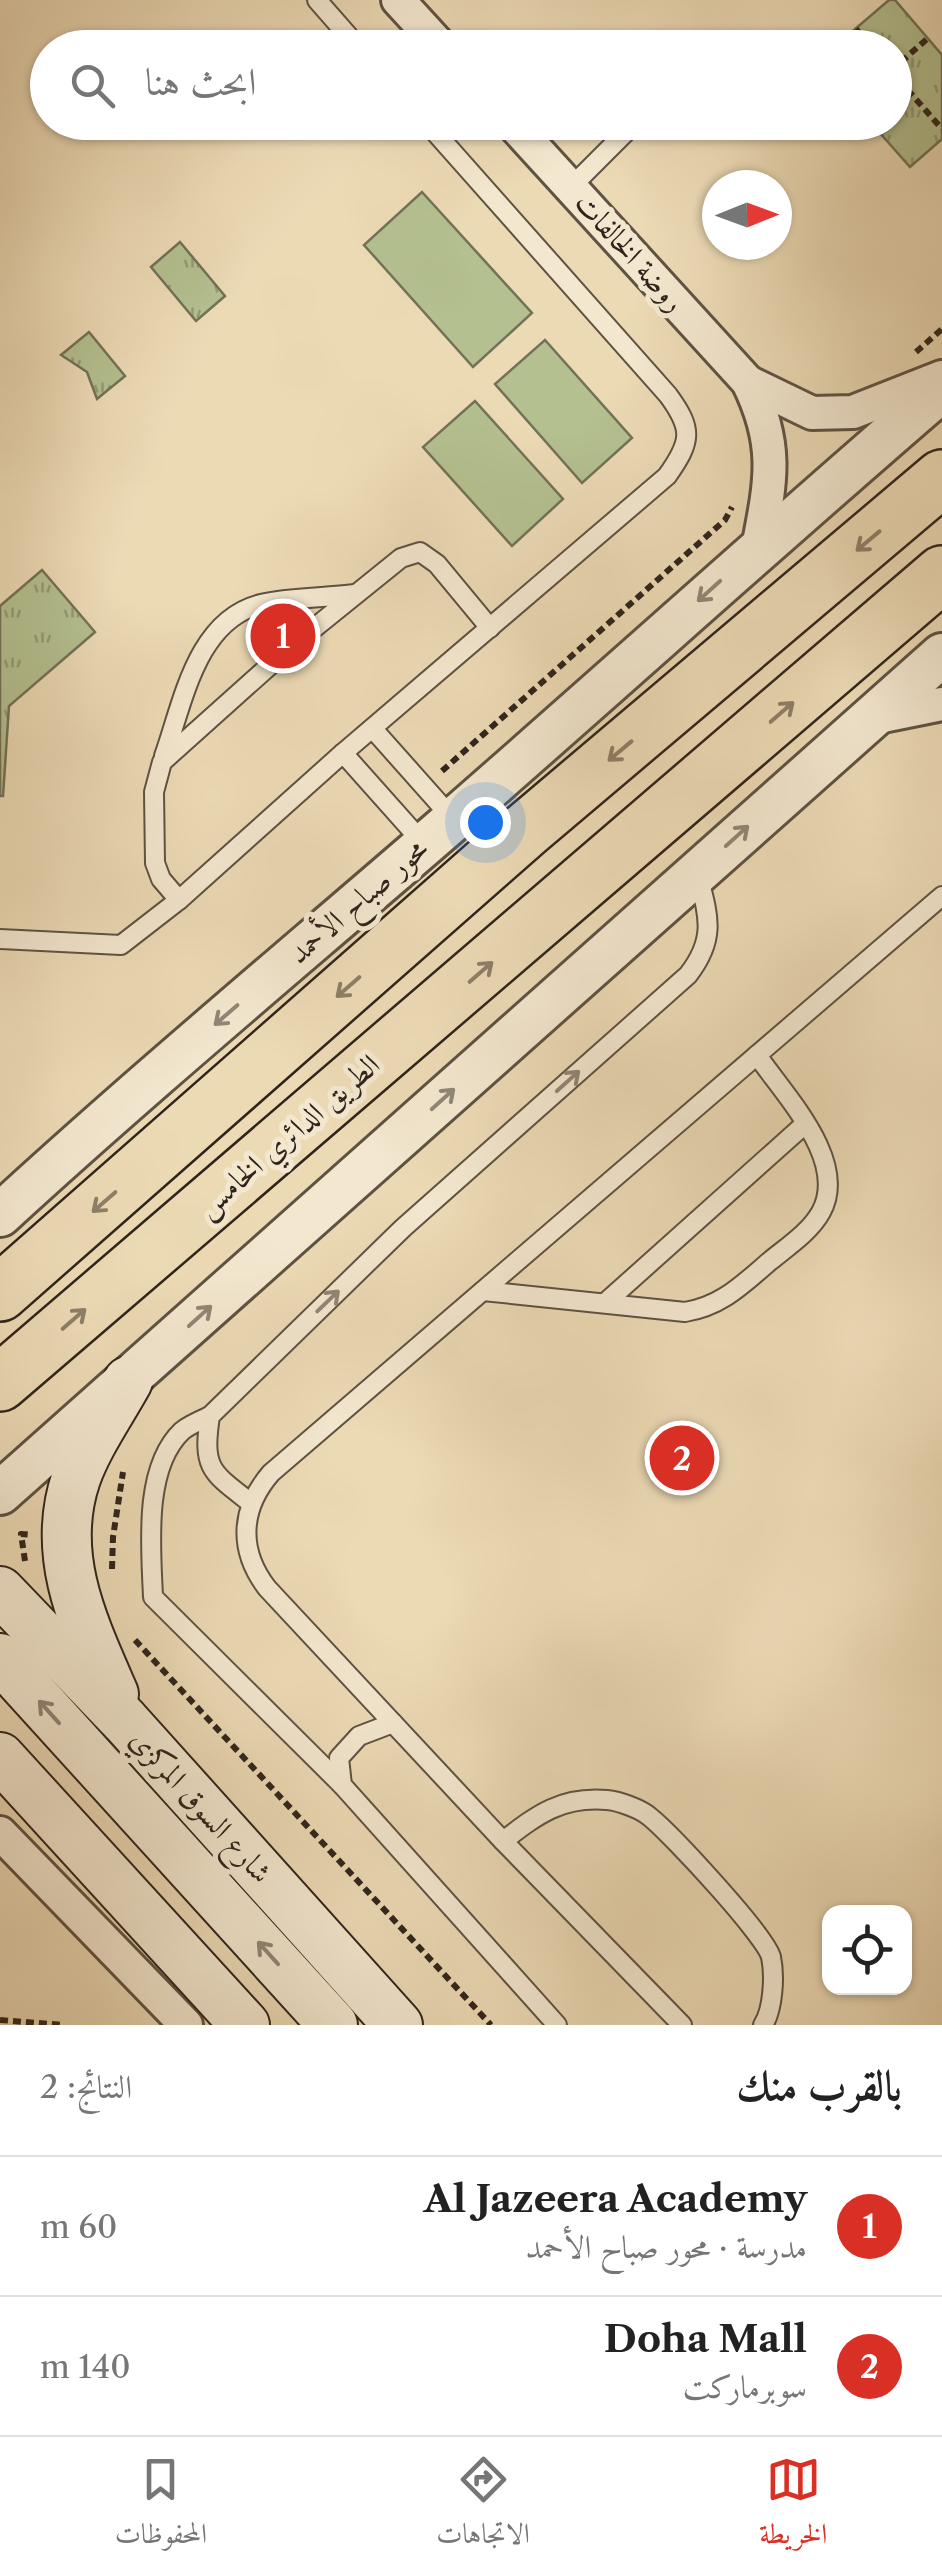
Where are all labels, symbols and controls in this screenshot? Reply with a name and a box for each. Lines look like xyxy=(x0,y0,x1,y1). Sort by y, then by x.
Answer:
search box xyxy=(30,30,912,140)
icon: search xyxy=(65,58,120,113)
text: ابحث هنا xyxy=(145,58,256,105)
north arrow xyxy=(702,170,792,260)
street label: روضة الخالفات xyxy=(567,184,694,319)
one-way arrow xyxy=(855,530,881,552)
one-way arrow xyxy=(697,580,723,602)
pin: 1 xyxy=(250,598,316,674)
one-way arrow xyxy=(769,700,794,723)
one-way arrow xyxy=(607,740,633,762)
your location xyxy=(460,797,511,848)
one-way arrow xyxy=(724,825,749,848)
street label: محور صباح الأحمد xyxy=(279,828,440,977)
one-way arrow xyxy=(467,961,493,983)
one-way arrow xyxy=(336,975,361,998)
one-way arrow xyxy=(213,1003,239,1025)
street label: الطريق الدائري الخامس xyxy=(188,1046,391,1230)
one-way arrow xyxy=(555,1070,580,1093)
one-way arrow xyxy=(430,1088,455,1111)
one-way arrow xyxy=(92,1190,117,1213)
one-way arrow xyxy=(316,1289,340,1313)
one-way arrow xyxy=(187,1305,212,1328)
one-way arrow xyxy=(61,1308,86,1331)
pin: 2 xyxy=(650,1420,714,1496)
one-way arrow xyxy=(38,1700,61,1725)
street label: شارع السوق المركزي xyxy=(117,1721,280,1895)
map controls xyxy=(822,1905,912,1995)
button: locate xyxy=(822,1905,912,1995)
one-way arrow xyxy=(257,1941,280,1966)
text: بالقرب منك xyxy=(736,2059,902,2111)
text: النتائج: 2 xyxy=(40,2067,132,2106)
text: Al Jazeera Academy xyxy=(423,2175,807,2222)
text: 60 m xyxy=(40,2207,117,2246)
text: 1 xyxy=(862,2207,877,2246)
text: مدرسة · محور صباح الأحمد xyxy=(526,2227,807,2266)
text: Doha Mall xyxy=(604,2315,807,2362)
text: 140 m xyxy=(40,2347,131,2386)
text: 2 xyxy=(860,2347,879,2386)
text: سوبرماركت xyxy=(683,2367,807,2406)
tab: المحفوظات xyxy=(115,2452,207,2561)
tab: الاتجاهات xyxy=(436,2452,530,2561)
tab: الخريطة xyxy=(759,2452,827,2561)

